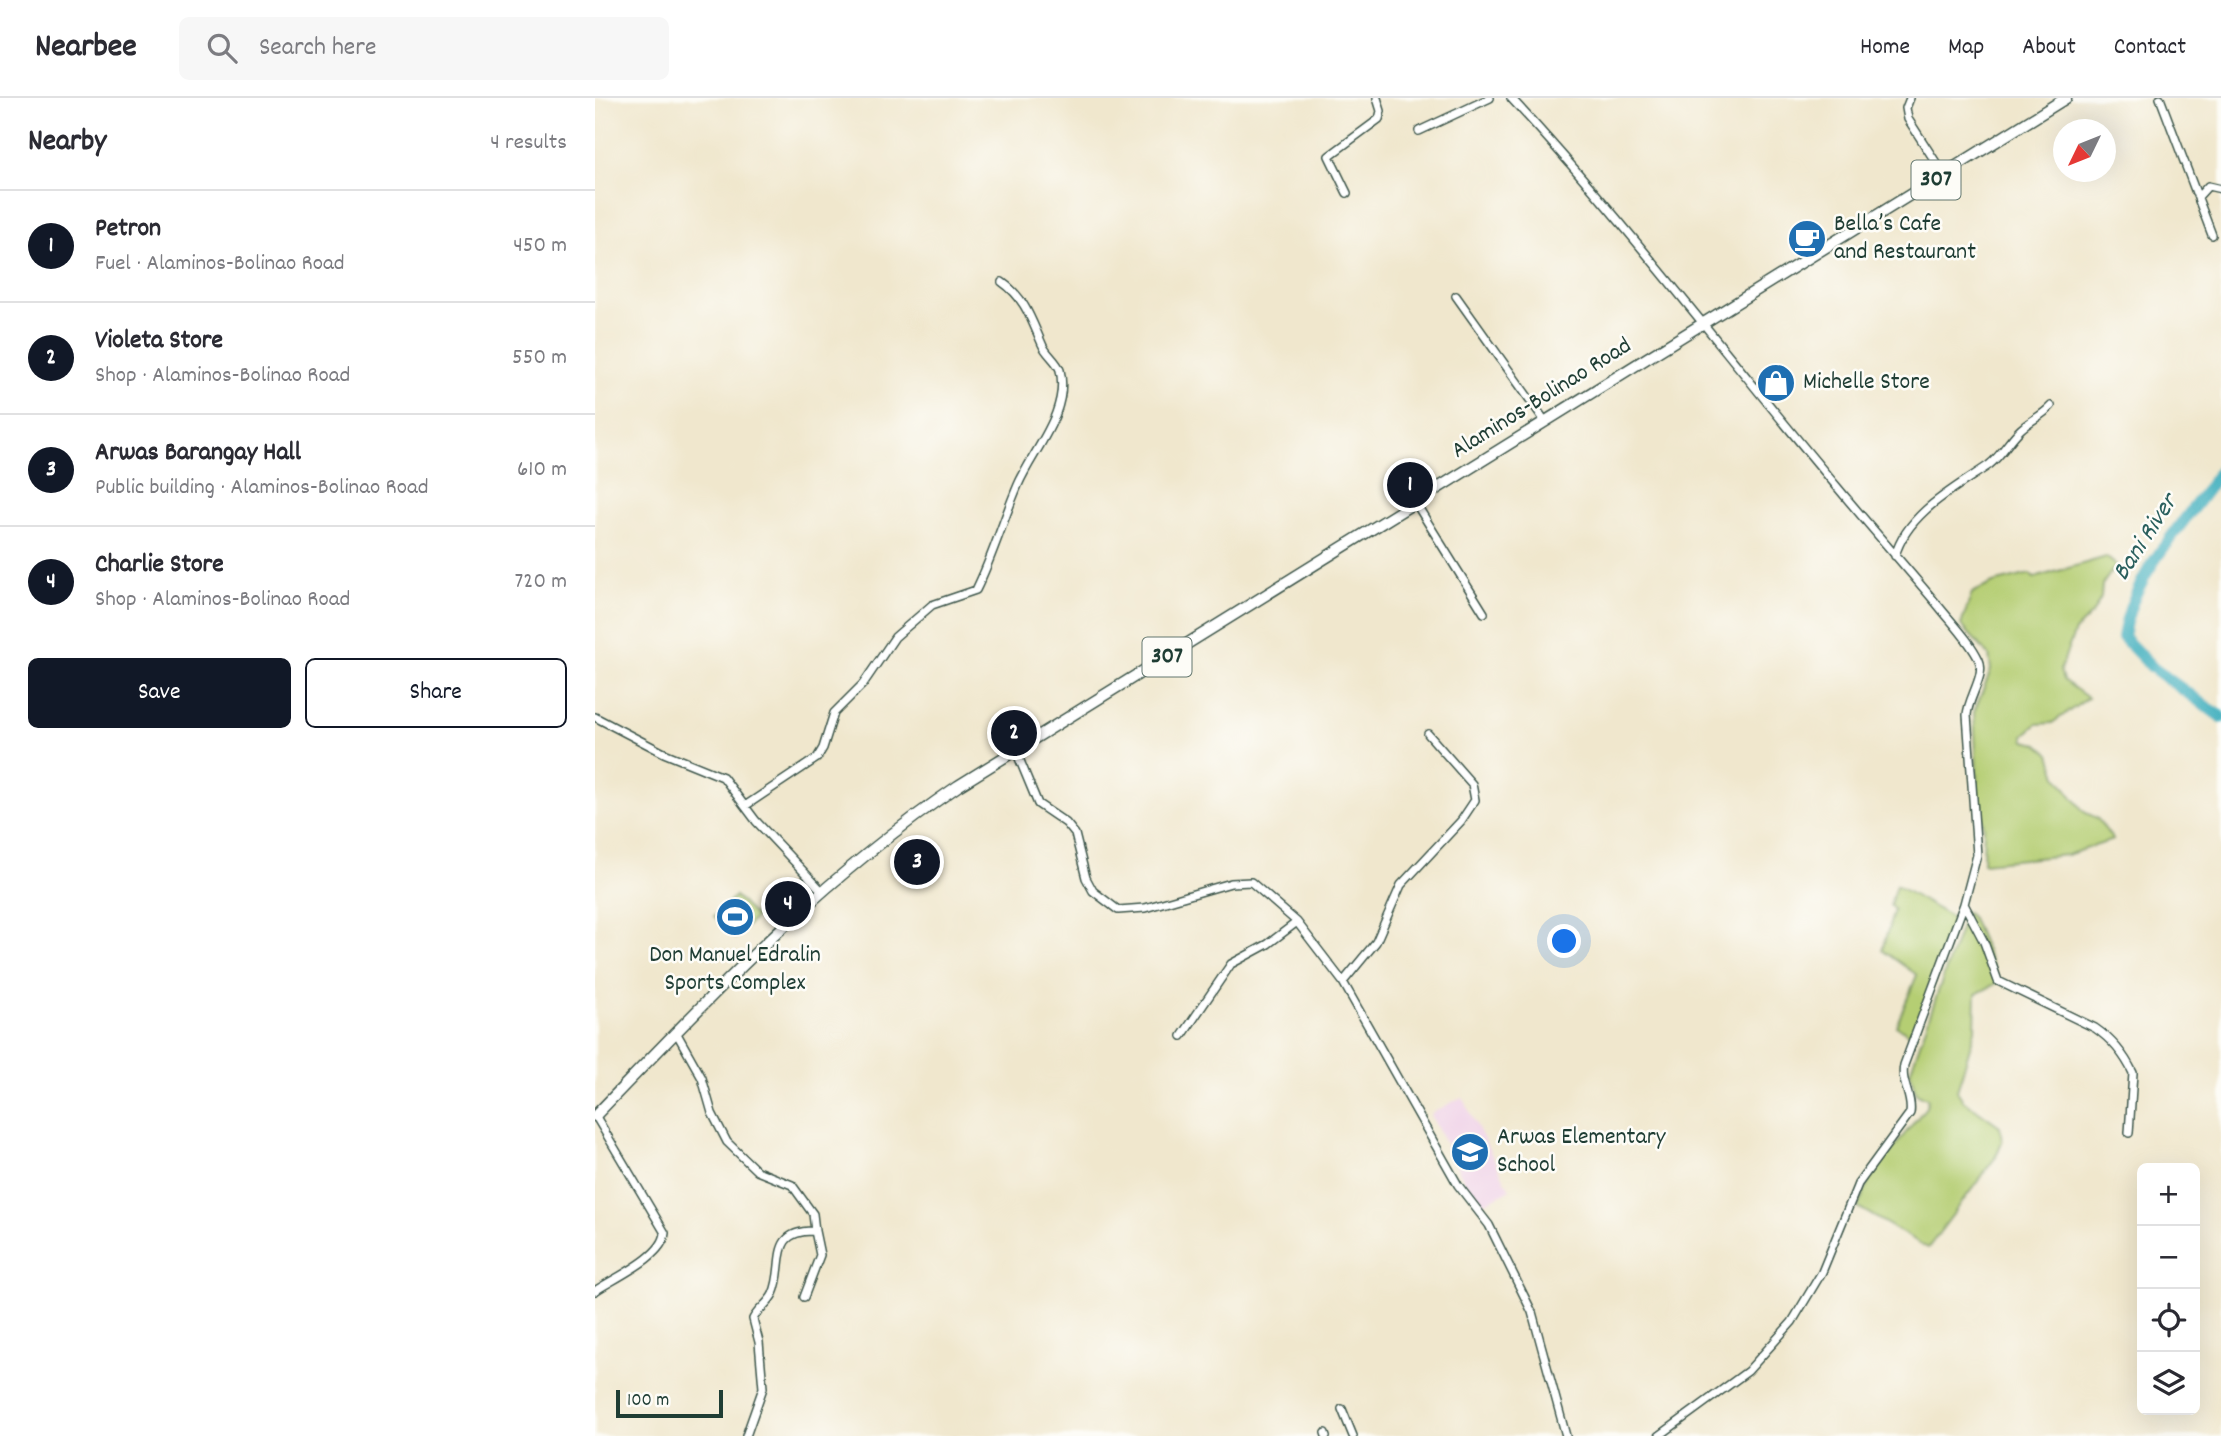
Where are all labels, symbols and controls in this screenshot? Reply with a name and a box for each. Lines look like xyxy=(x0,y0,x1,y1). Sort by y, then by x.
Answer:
search box xyxy=(179,17,669,80)
text: Nearbee xyxy=(35,25,137,72)
icon: search xyxy=(203,29,241,67)
text: Search here xyxy=(259,30,376,67)
text: Home xyxy=(1860,31,1910,65)
text: Map xyxy=(1948,31,1984,65)
text: About xyxy=(2022,31,2076,65)
text: Contact xyxy=(2114,31,2186,65)
north arrow xyxy=(2053,119,2116,182)
text: Nearby xyxy=(28,122,106,165)
text: 4 results xyxy=(490,127,567,160)
road number: 307 xyxy=(1911,160,1961,200)
place label: Bella’s Cafe and Restaurant xyxy=(1834,208,1976,270)
text: Petron xyxy=(95,211,161,248)
cafe icon: Bella’s Cafe and Restaurant xyxy=(1786,218,1828,260)
text: 1 xyxy=(48,230,54,263)
text: 450 m xyxy=(513,230,567,263)
text: Fuel · Alaminos-Bolinao Road xyxy=(95,248,345,281)
text: Violeta Store xyxy=(95,323,223,360)
street label: Alaminos-Bolinao Road xyxy=(1445,330,1639,468)
text: 2 xyxy=(46,342,56,375)
text: 550 m xyxy=(512,342,567,375)
text: Shop · Alaminos-Bolinao Road xyxy=(95,360,350,393)
shop icon: Michelle Store xyxy=(1755,362,1797,404)
place label: Michelle Store xyxy=(1803,366,1930,400)
text: Arwas Barangay Hall xyxy=(95,435,301,472)
text: 3 xyxy=(46,454,56,487)
text: 610 m xyxy=(517,454,567,487)
pin: 1 xyxy=(1387,459,1433,511)
text: Public building · Alaminos-Bolinao Road xyxy=(95,472,429,505)
water label: Bani River xyxy=(2104,485,2190,589)
text: Charlie Store xyxy=(95,547,224,584)
text: 4 xyxy=(46,566,56,599)
text: 720 m xyxy=(515,566,567,599)
text: Shop · Alaminos-Bolinao Road xyxy=(95,584,350,617)
road number: 307 xyxy=(1143,638,1191,677)
button: Save xyxy=(28,658,291,728)
button: Share xyxy=(305,658,567,728)
pin: 2 xyxy=(991,707,1037,759)
pin: 3 xyxy=(894,836,940,888)
pin: 4 xyxy=(765,878,811,930)
sports icon: Don Manuel Edralin Sports Complex xyxy=(714,896,756,938)
your location xyxy=(1547,924,1581,958)
place label: Don Manuel Edralin Sports Complex xyxy=(649,939,821,1001)
place label: Arwas Elementary School xyxy=(1497,1121,1667,1183)
school or university icon: Arwas Elementary School xyxy=(1449,1131,1491,1173)
map controls xyxy=(2137,1163,2200,1415)
button: + xyxy=(2137,1163,2200,1226)
button: − xyxy=(2137,1226,2200,1289)
button: locate xyxy=(2137,1289,2200,1352)
button: layers xyxy=(2137,1352,2200,1415)
scale bar xyxy=(616,1387,723,1419)
text: 100 m xyxy=(627,1388,669,1415)

